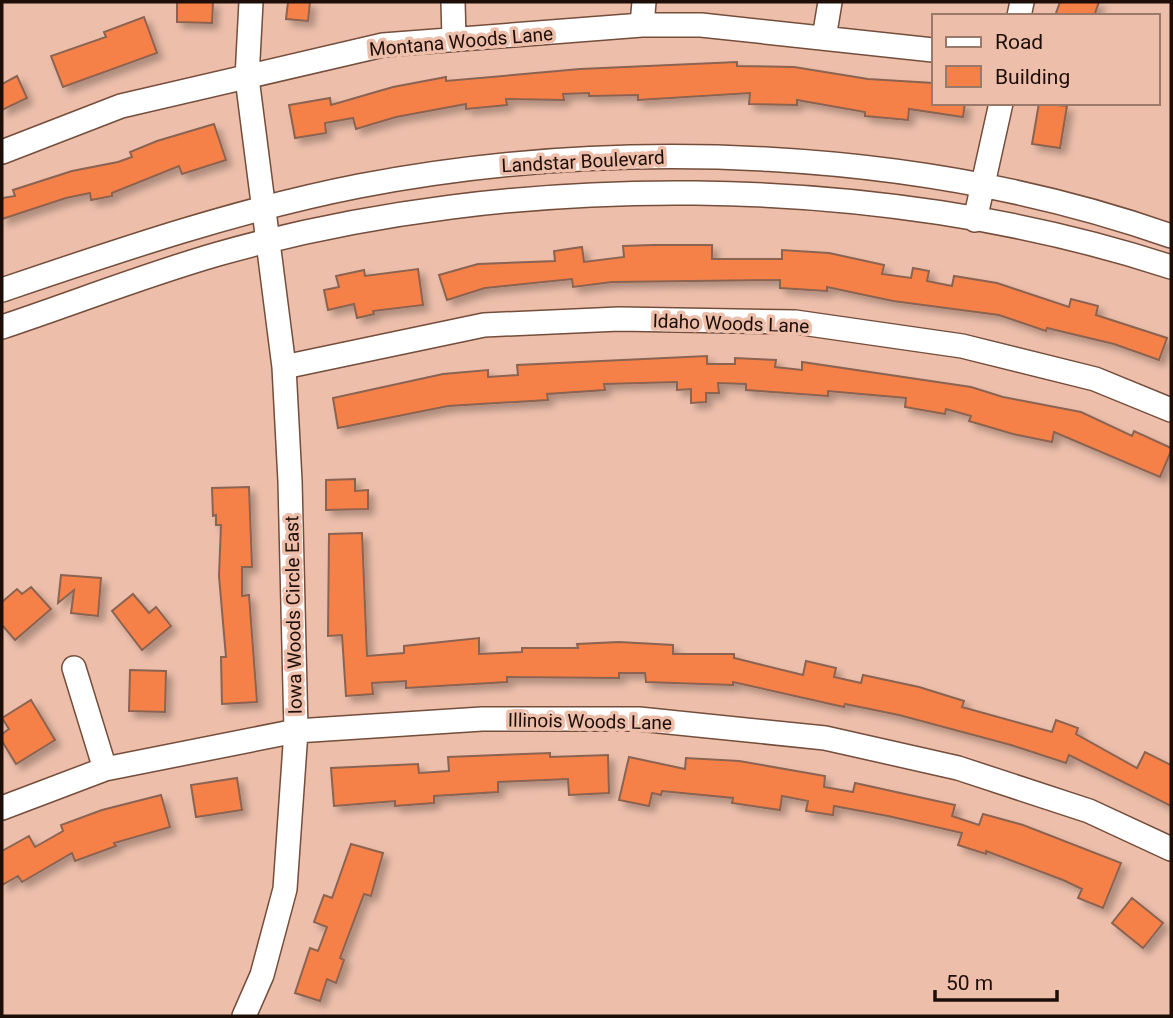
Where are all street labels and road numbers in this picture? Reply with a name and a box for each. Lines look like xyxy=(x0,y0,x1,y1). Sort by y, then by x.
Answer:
street label: Montana Woods Lane xyxy=(368,22,554,61)
street label: Landstar Boulevard xyxy=(501,146,665,177)
street label: Idaho Woods Lane xyxy=(652,309,810,338)
street label: Iowa Woods Circle East xyxy=(280,516,307,714)
street label: Illinois Woods Lane xyxy=(508,709,672,734)

